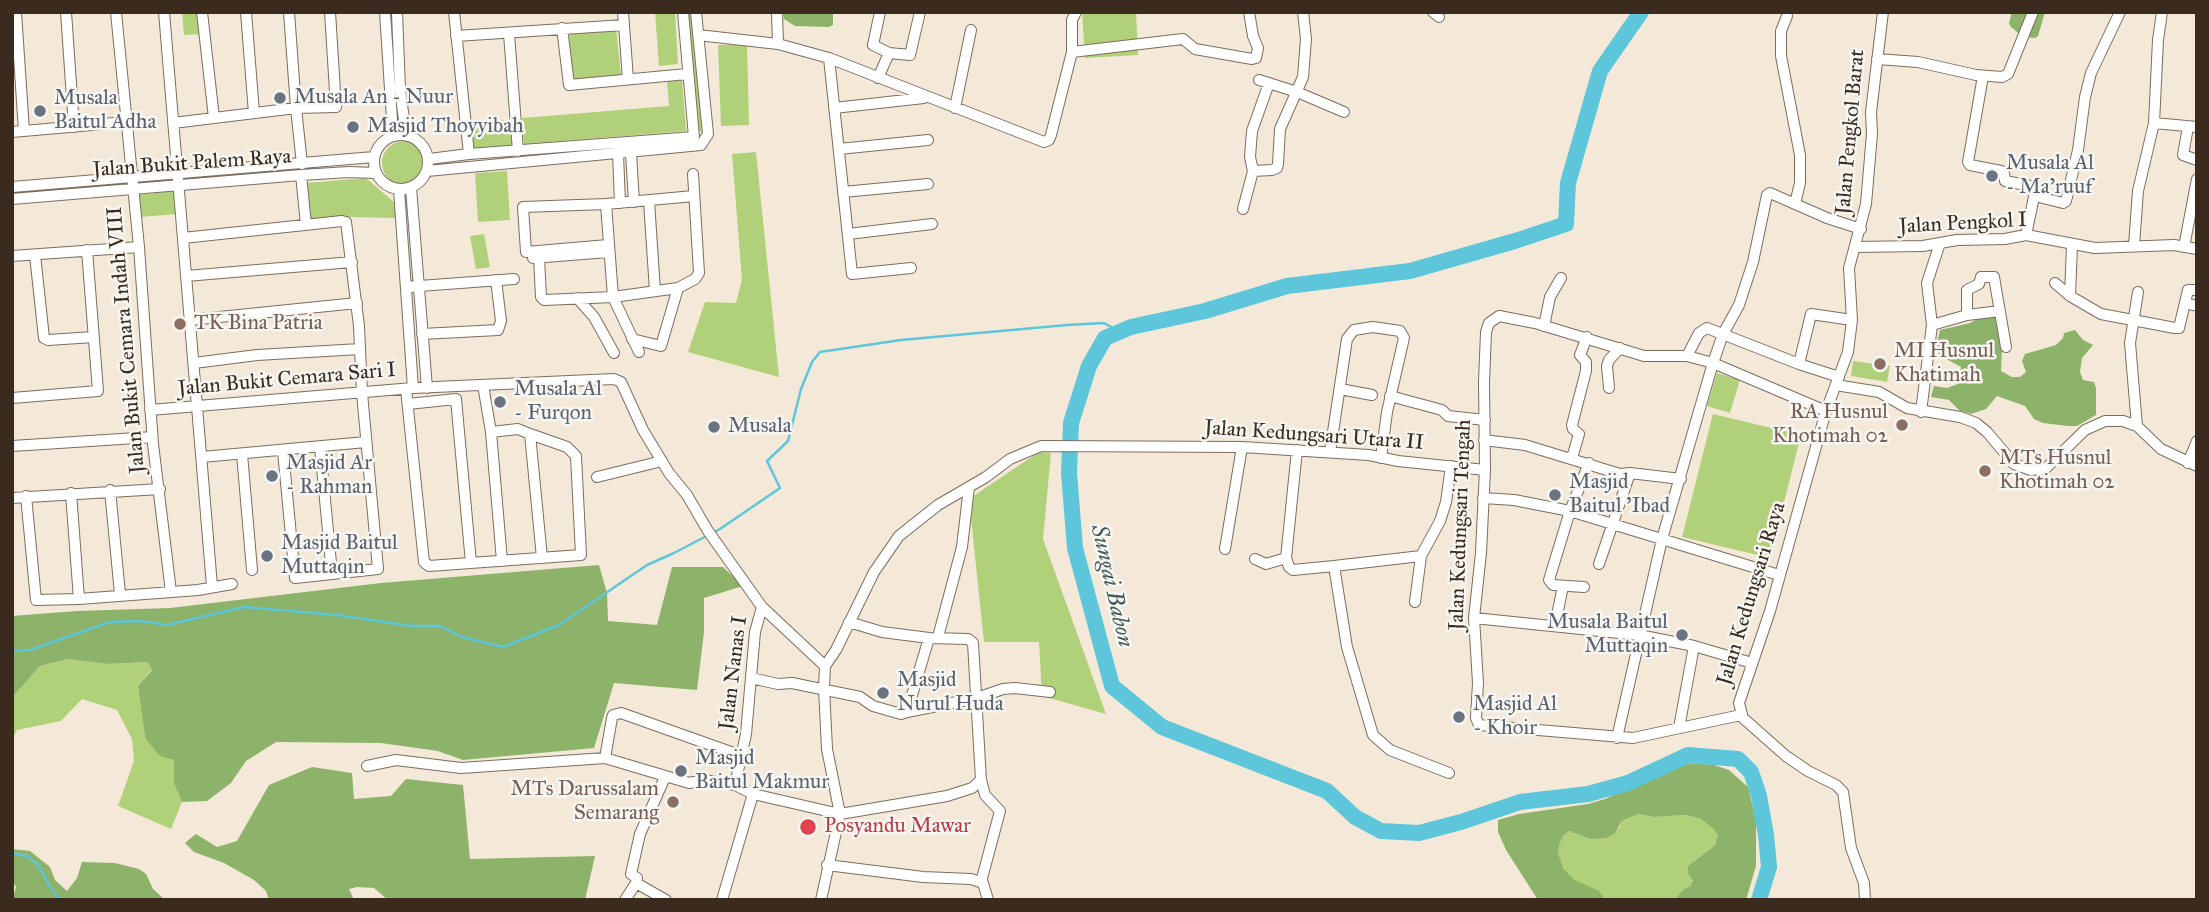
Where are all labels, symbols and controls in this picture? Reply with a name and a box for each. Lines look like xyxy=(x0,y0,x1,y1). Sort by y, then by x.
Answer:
street label: Jalan Pengkol Barat xyxy=(1831,48,1871,216)
place label: Musala An - Nuur xyxy=(294,85,453,111)
place label: Musala Baitul Adha xyxy=(54,86,156,136)
marker: Musala An - Nuur xyxy=(272,90,288,106)
marker: Musala Baitul Adha xyxy=(32,103,48,119)
place label: Masjid Thoyyibah xyxy=(367,114,524,140)
marker: Masjid Thoyyibah xyxy=(345,119,361,135)
street label: Jalan Bukit Palem Raya xyxy=(92,144,292,184)
place label: Musala Al - Ma'ruuf xyxy=(2006,151,2094,201)
marker: Musala Al - Ma'ruuf xyxy=(1984,168,2000,184)
street label: Jalan Bukit Cemara Indah VIII xyxy=(103,205,151,475)
street label: Jalan Pengkol I xyxy=(1898,208,2028,240)
place label: TK Bina Patria xyxy=(194,311,323,337)
marker: TK Bina Patria xyxy=(172,316,188,332)
place label: MI Husnul Khatimah xyxy=(1894,339,1994,389)
marker: MI Husnul Khatimah xyxy=(1872,356,1888,372)
street label: Jalan Bukit Cemara Sari I xyxy=(177,358,397,402)
place label: Musala Al - Furqon xyxy=(514,377,602,427)
marker: Musala Al - Furqon xyxy=(492,394,508,410)
place label: RA Husnul Khotimah 02 xyxy=(1772,400,1888,450)
place label: Musala xyxy=(728,414,792,440)
street label: Jalan Kedungsari Utara II xyxy=(1203,416,1425,456)
marker: RA Husnul Khotimah 02 xyxy=(1894,417,1910,433)
marker: Musala xyxy=(706,419,722,435)
street label: Jalan Kedungsari Tengah xyxy=(1445,419,1477,631)
place label: MTs Husnul Khotimah 02 xyxy=(1999,446,2115,496)
place label: Masjid Ar - Rahman xyxy=(286,451,372,501)
marker: MTs Husnul Khotimah 02 xyxy=(1977,463,1993,479)
marker: Masjid Ar - Rahman xyxy=(264,468,280,484)
place label: Masjid Baitul 'Ibad xyxy=(1569,470,1670,520)
marker: Masjid Baitul 'Ibad xyxy=(1547,487,1563,503)
street label: Jalan Kedungsari Raya xyxy=(1712,499,1792,689)
water label: Sungai Babon xyxy=(1084,522,1138,650)
place label: Masjid Baitul Muttaqin xyxy=(281,531,398,581)
marker: Masjid Baitul Muttaqin xyxy=(259,548,275,564)
place label: Musala Baitul Muttaqin xyxy=(1547,610,1668,660)
street label: Jalan Nanas I xyxy=(714,614,754,732)
marker: Musala Baitul Muttaqin xyxy=(1674,627,1690,643)
place label: Masjid Nurul Huda xyxy=(897,668,1004,718)
marker: Masjid Nurul Huda xyxy=(875,685,891,701)
place label: Masjid Al - Khoir xyxy=(1473,692,1557,742)
marker: Masjid Al - Khoir xyxy=(1451,709,1467,725)
place label: Masjid Baitul Makmur xyxy=(695,746,829,796)
marker: Masjid Baitul Makmur xyxy=(673,763,689,779)
place label: MTs Darussalam Semarang xyxy=(510,777,659,827)
marker: MTs Darussalam Semarang xyxy=(665,794,681,810)
place label: Posyandu Mawar xyxy=(824,814,971,840)
marker: Posyandu Mawar xyxy=(798,817,818,837)

